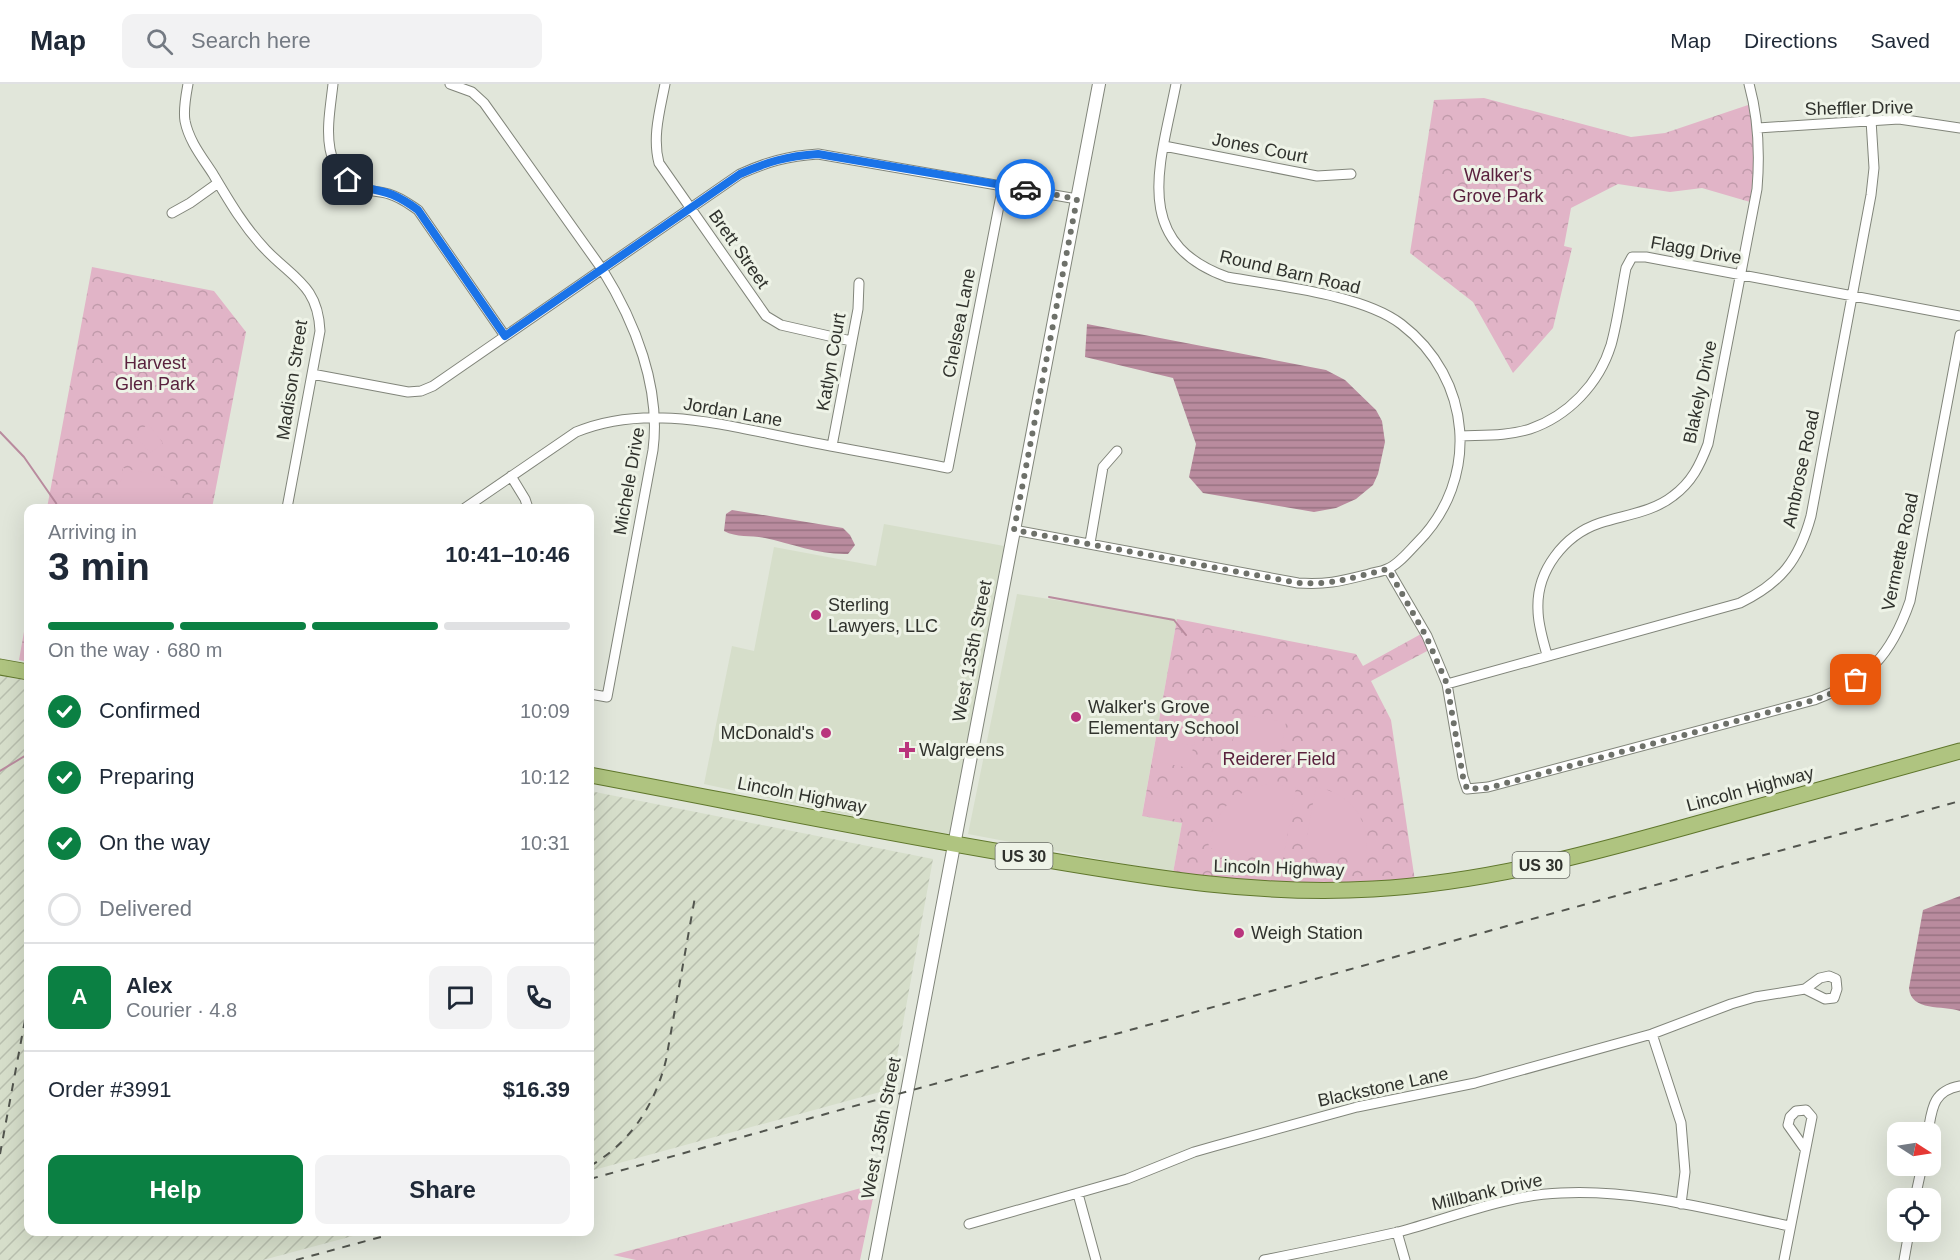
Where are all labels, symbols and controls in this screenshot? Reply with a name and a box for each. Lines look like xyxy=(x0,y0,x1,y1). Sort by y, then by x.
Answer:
search box xyxy=(122,14,542,68)
text: Map xyxy=(30,25,86,56)
icon: search xyxy=(143,25,176,58)
text: Search here xyxy=(191,28,311,53)
text: Map xyxy=(1670,29,1711,52)
text: Directions xyxy=(1744,29,1837,52)
text: Saved xyxy=(1870,29,1930,52)
street label: Sheffler Drive xyxy=(1804,97,1914,119)
street label: Jones Court xyxy=(1210,129,1310,167)
pin xyxy=(322,154,373,205)
courier xyxy=(995,159,1055,219)
icon: home xyxy=(331,163,364,196)
park label: Walker's Grove Park xyxy=(1452,165,1545,206)
icon: car xyxy=(1009,173,1042,206)
street label: Brett Street xyxy=(705,206,773,292)
street label: Flagg Drive xyxy=(1649,232,1743,268)
street label: Round Barn Road xyxy=(1218,246,1362,298)
street label: Chelsea Lane xyxy=(939,267,979,379)
street label: Katlyn Court xyxy=(813,311,849,413)
street label: Madison Street xyxy=(273,319,311,441)
street label: Blakely Drive xyxy=(1679,339,1721,445)
park label: Harvest Glen Park xyxy=(115,353,196,394)
street label: Jordan Lane xyxy=(682,393,784,431)
street label: Ambrose Road xyxy=(1779,408,1823,530)
street label: Michele Drive xyxy=(610,426,648,536)
street label: Vermette Road xyxy=(1878,491,1922,613)
text: Arriving in xyxy=(48,521,137,543)
text: 10:41–10:46 xyxy=(445,542,570,567)
text: 3 min xyxy=(48,545,150,588)
street label: West 135th Street xyxy=(948,579,996,723)
place label: Sterling Lawyers, LLC xyxy=(828,595,938,636)
marker: Sterling Lawyers, LLC xyxy=(809,608,823,622)
text: On the way · 680 m xyxy=(48,639,223,661)
pin xyxy=(1830,654,1881,705)
icon: bag xyxy=(1839,663,1872,696)
icon: check xyxy=(48,695,81,728)
place label: Walker's Grove Elementary School xyxy=(1088,697,1239,738)
text: Confirmed xyxy=(99,698,200,723)
text: 10:09 xyxy=(520,700,570,722)
marker: Walker's Grove Elementary School xyxy=(1069,710,1083,724)
place label: McDonald's xyxy=(721,723,814,743)
marker: McDonald's xyxy=(819,726,833,740)
place label: Walgreens xyxy=(919,740,1004,760)
marker: Walgreens xyxy=(900,743,914,757)
park label: Reiderer Field xyxy=(1222,749,1336,769)
icon: check xyxy=(48,761,81,794)
street label: Lincoln Highway xyxy=(1684,762,1816,816)
text: Preparing xyxy=(99,764,194,789)
text: 10:12 xyxy=(520,766,570,788)
street label: Lincoln Highway xyxy=(736,773,868,817)
icon: check xyxy=(48,827,81,860)
text: On the way xyxy=(99,830,210,855)
text: 10:31 xyxy=(520,832,570,854)
road number: US 30 xyxy=(996,843,1052,869)
road number: US 30 xyxy=(1512,852,1570,878)
street label: Lincoln Highway xyxy=(1213,856,1345,880)
text: Delivered xyxy=(99,896,192,921)
place label: Weigh Station xyxy=(1251,923,1363,943)
marker: Weigh Station xyxy=(1232,926,1246,940)
button: chat xyxy=(429,966,492,1029)
button: phone xyxy=(507,966,570,1029)
text: Alex xyxy=(126,973,172,998)
text: A xyxy=(72,984,87,1009)
text: Courier · 4.8 xyxy=(126,999,237,1021)
street label: West 135th Street xyxy=(857,1056,905,1200)
street label: Blackstone Lane xyxy=(1316,1063,1450,1111)
text: Order #3991 xyxy=(48,1077,172,1102)
text: $16.39 xyxy=(503,1077,570,1102)
north arrow xyxy=(1887,1122,1941,1176)
map controls xyxy=(1887,1122,1941,1242)
button: Help xyxy=(48,1155,303,1224)
button: Share xyxy=(315,1155,570,1224)
street label: Millbank Drive xyxy=(1430,1170,1544,1214)
button: locate xyxy=(1887,1188,1941,1242)

